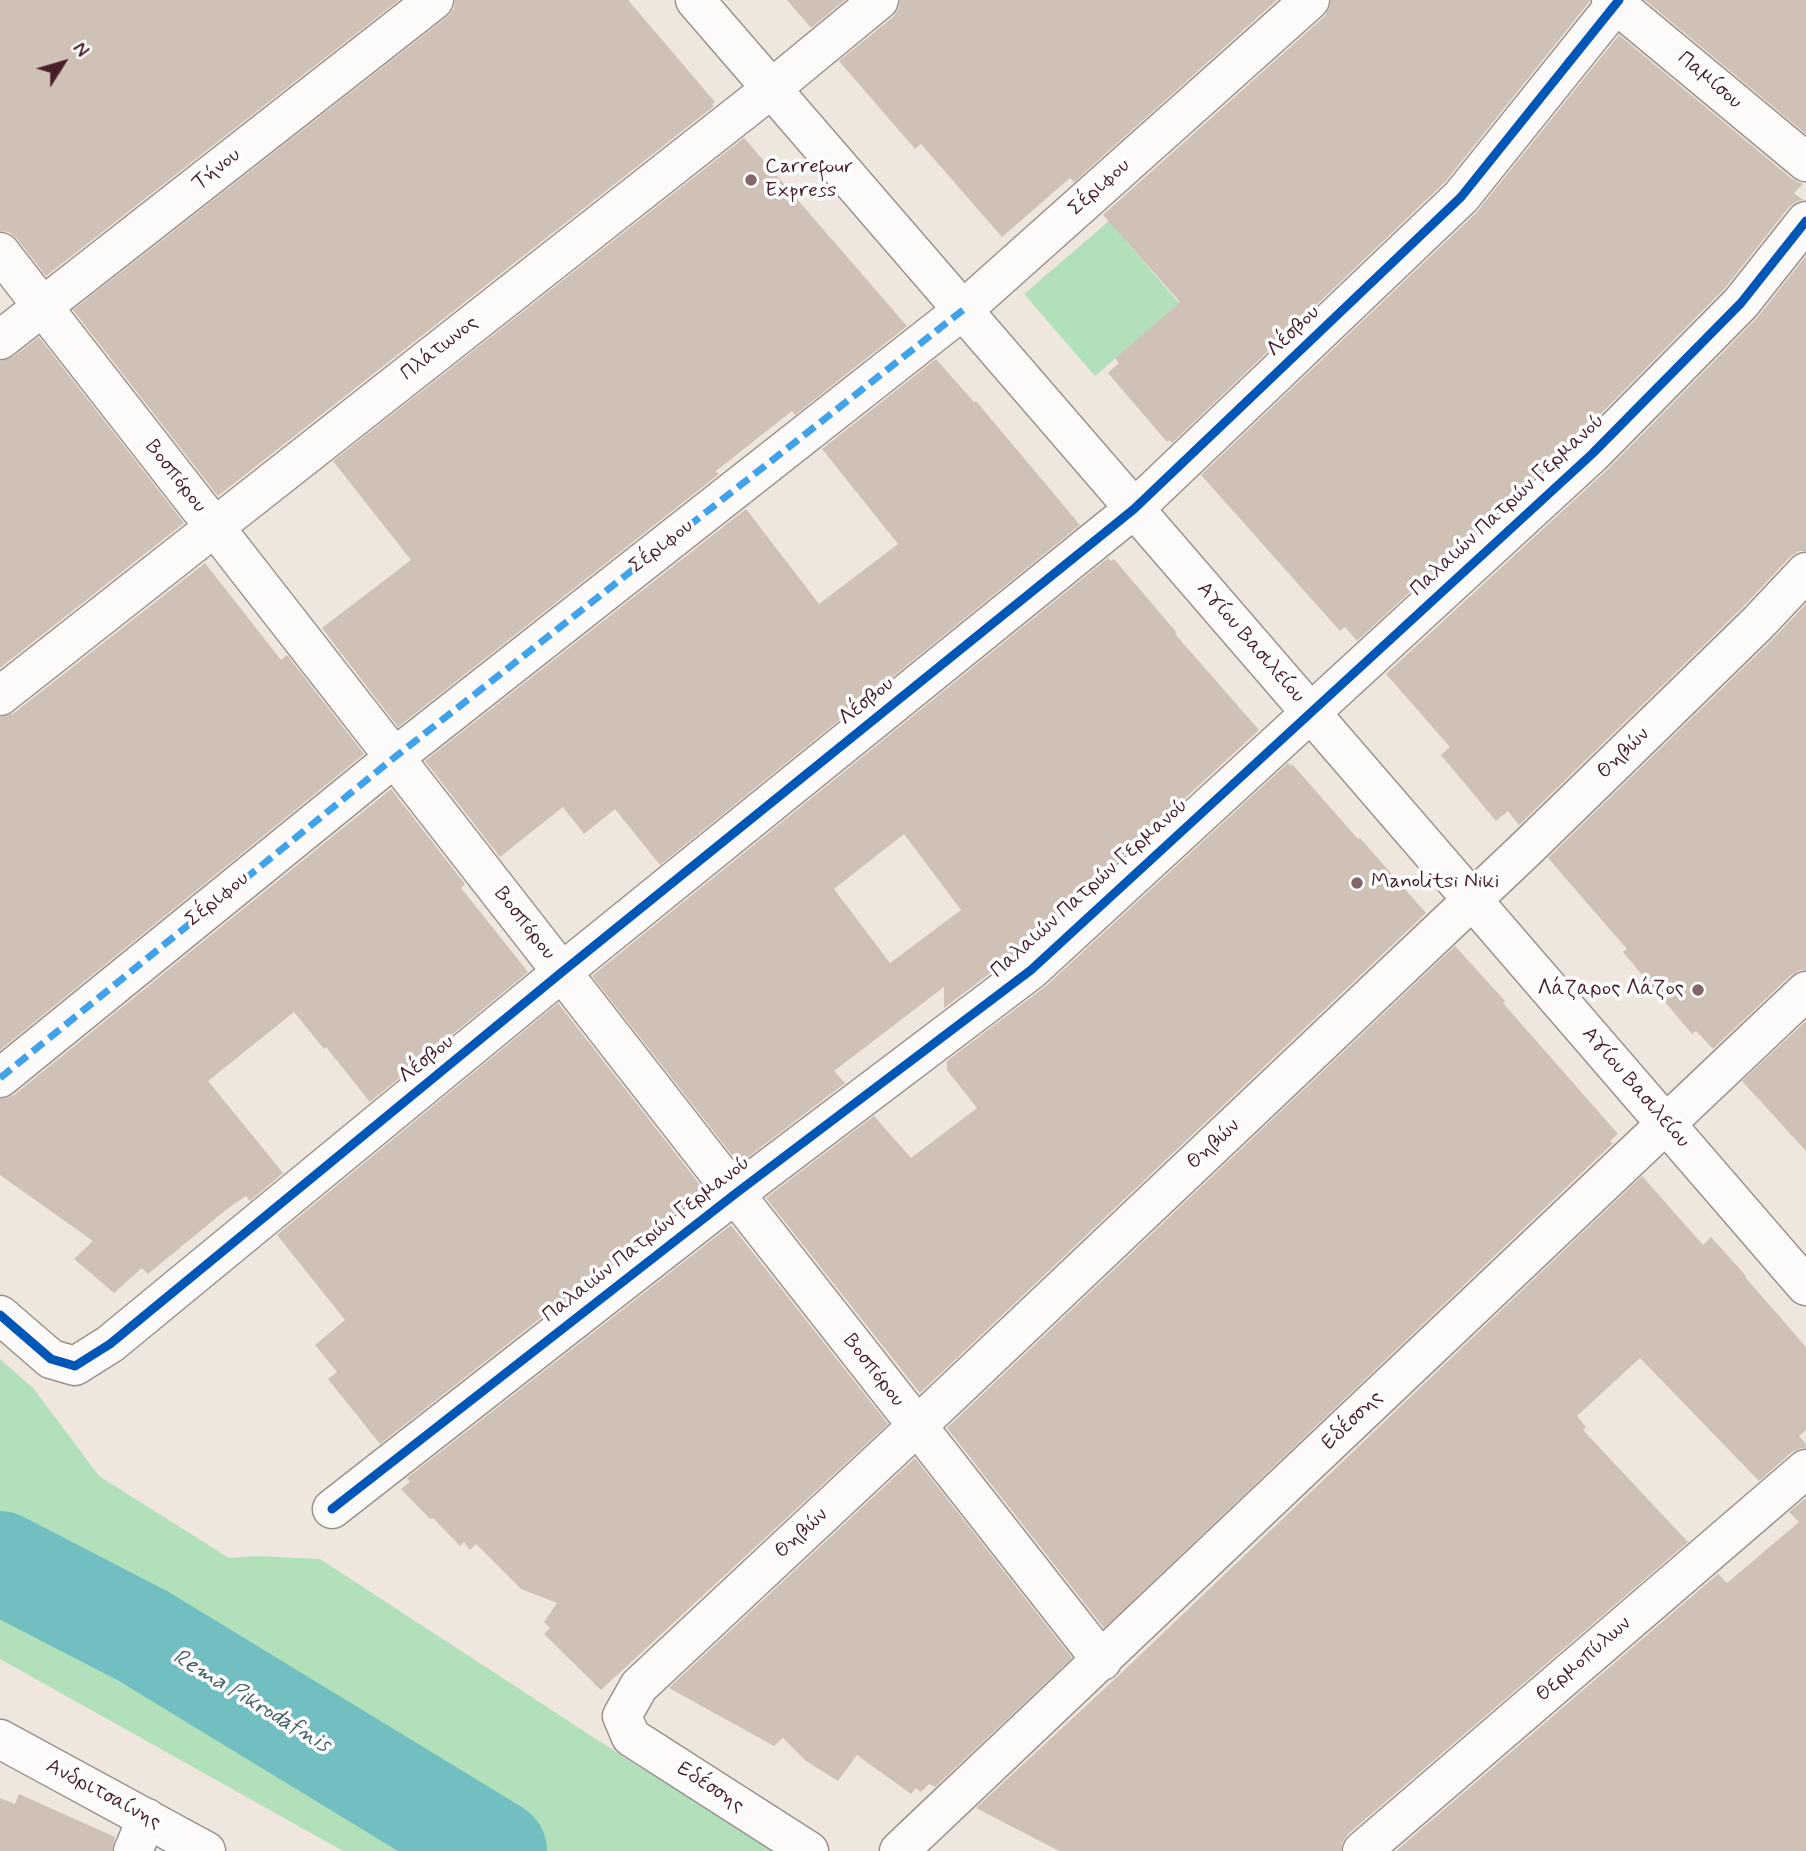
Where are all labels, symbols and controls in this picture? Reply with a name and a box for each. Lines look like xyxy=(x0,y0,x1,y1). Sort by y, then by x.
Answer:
north arrow xyxy=(28,28,98,98)
text: N xyxy=(66,37,94,63)
street label: Παμίσου xyxy=(1671,47,1747,115)
street label: Τήνου xyxy=(188,143,246,197)
street label: Σέριφου xyxy=(1064,154,1136,222)
place label: Carrefour Express xyxy=(765,155,853,205)
marker: Carrefour Express xyxy=(743,172,759,188)
street label: Λέσβου xyxy=(1262,301,1326,363)
street label: Πλάτωνος xyxy=(396,311,484,387)
street label: Παλαιών Πατρών Γερμανού xyxy=(1406,409,1610,603)
street label: Βοσπόρου xyxy=(139,436,211,518)
street label: Σέριφου xyxy=(625,514,699,580)
street label: Αγίου Βασιλείου xyxy=(1191,577,1309,709)
street label: Λέσβου xyxy=(834,672,900,732)
street label: Θηβών xyxy=(1592,723,1656,785)
street label: Παλαιών Πατρών Γερμανού xyxy=(986,794,1194,984)
street label: Σέριφου xyxy=(181,867,255,933)
place label: Manolitsi Niki xyxy=(1371,870,1499,896)
marker: Manolitsi Niki xyxy=(1349,875,1365,891)
street label: Βοσπόρου xyxy=(488,883,560,965)
place label: Λάζαρος Λάζος xyxy=(1537,977,1684,1003)
marker: Λάζαρος Λάζος xyxy=(1690,982,1706,998)
street label: Αγίου Βασιλείου xyxy=(1576,1022,1694,1154)
street label: Λέσβου xyxy=(394,1030,460,1090)
street label: Θηβών xyxy=(1182,1114,1246,1176)
street label: Παλαιών Πατρών Γερμανού xyxy=(538,1151,756,1329)
street label: Βοσπόρου xyxy=(837,1330,909,1412)
street label: Εδέσσης xyxy=(1317,1386,1389,1456)
street label: Θηβών xyxy=(770,1503,834,1565)
street label: Θερμοπύλων xyxy=(1531,1612,1637,1708)
water label: Rema Pikrodafnis xyxy=(167,1644,335,1760)
street label: Ανδριτσαίνης xyxy=(41,1754,165,1836)
street label: Εδέσσης xyxy=(672,1757,748,1819)

